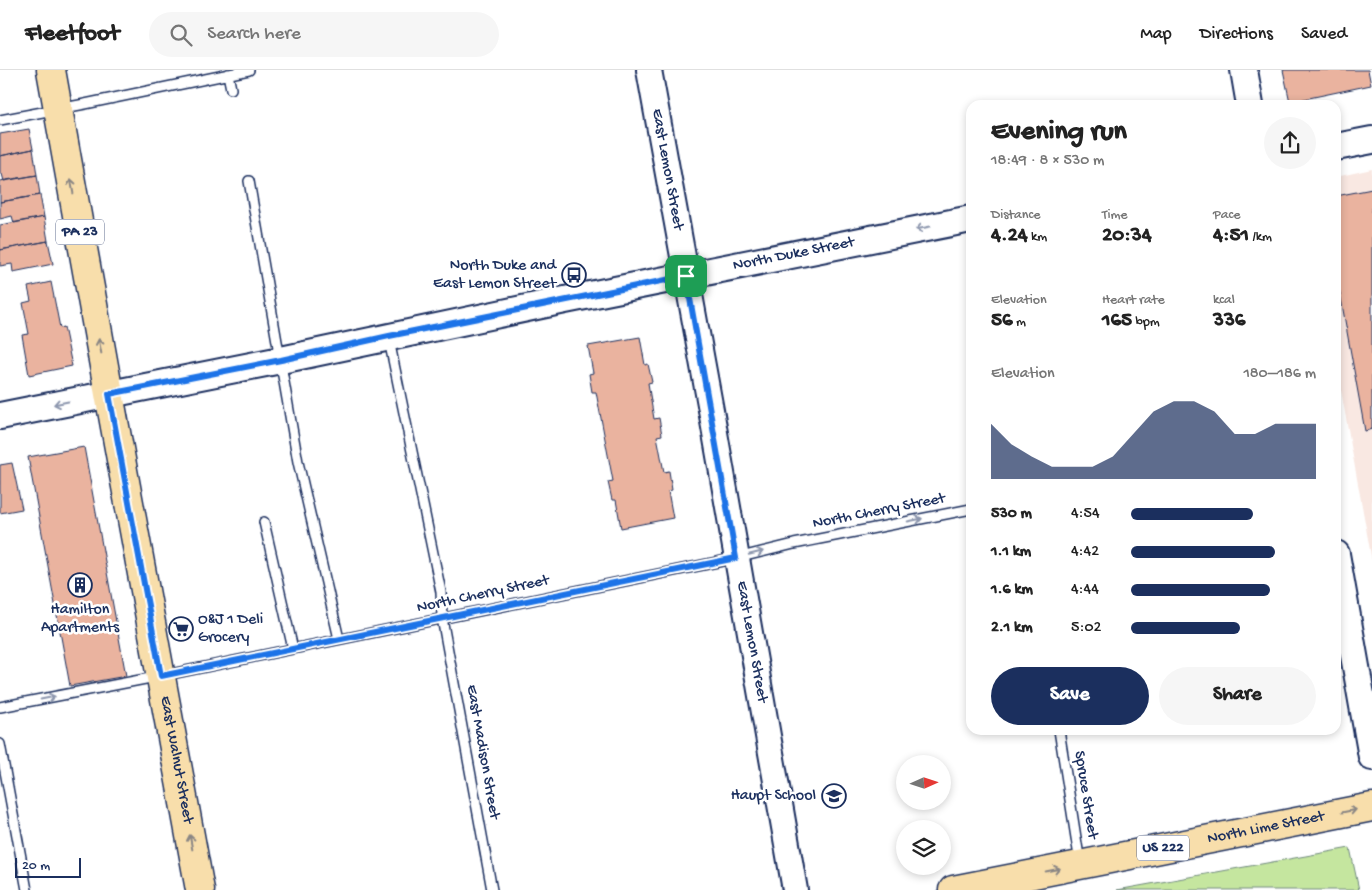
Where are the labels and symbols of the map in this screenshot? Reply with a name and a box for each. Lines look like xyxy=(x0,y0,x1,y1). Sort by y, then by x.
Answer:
street label: East Lemon Street xyxy=(647,107,688,233)
one-way arrow xyxy=(66,178,76,194)
road number: PA 23 xyxy=(56,220,104,244)
one-way arrow xyxy=(916,224,932,233)
street label: North Duke Street xyxy=(731,233,857,276)
pin xyxy=(665,255,707,297)
place label: North Duke and East Lemon Street xyxy=(433,257,558,294)
bus stop icon: North Duke and East Lemon Street xyxy=(561,262,587,288)
one-way arrow xyxy=(95,338,105,354)
one-way arrow xyxy=(54,399,70,409)
street label: North Cherry Street xyxy=(811,490,948,534)
one-way arrow xyxy=(906,515,922,524)
one-way arrow xyxy=(747,548,763,557)
street label: North Cherry Street xyxy=(415,571,552,618)
building icon: Hamilton Apartments xyxy=(67,572,93,598)
street label: East Lemon Street xyxy=(732,580,772,706)
place label: Hamilton Apartments xyxy=(41,601,120,638)
place label: O&J 1 Deli Grocery xyxy=(198,611,263,648)
supermarket icon: O&J 1 Deli Grocery xyxy=(168,616,194,642)
street label: East Madison Street xyxy=(461,683,503,822)
one-way arrow xyxy=(39,692,55,702)
street label: East Walnut Street xyxy=(155,694,197,826)
street label: Spruce Street xyxy=(1069,750,1102,842)
north arrow xyxy=(896,755,951,810)
school or university icon: Haupt School xyxy=(821,783,847,809)
place label: Haupt School xyxy=(731,787,816,806)
one-way arrow xyxy=(1341,806,1357,815)
street label: North Lime Street xyxy=(1206,807,1327,849)
one-way arrow xyxy=(186,834,196,850)
road number: US 222 xyxy=(1137,836,1189,860)
scale bar xyxy=(15,855,81,878)
one-way arrow xyxy=(1044,865,1060,874)

